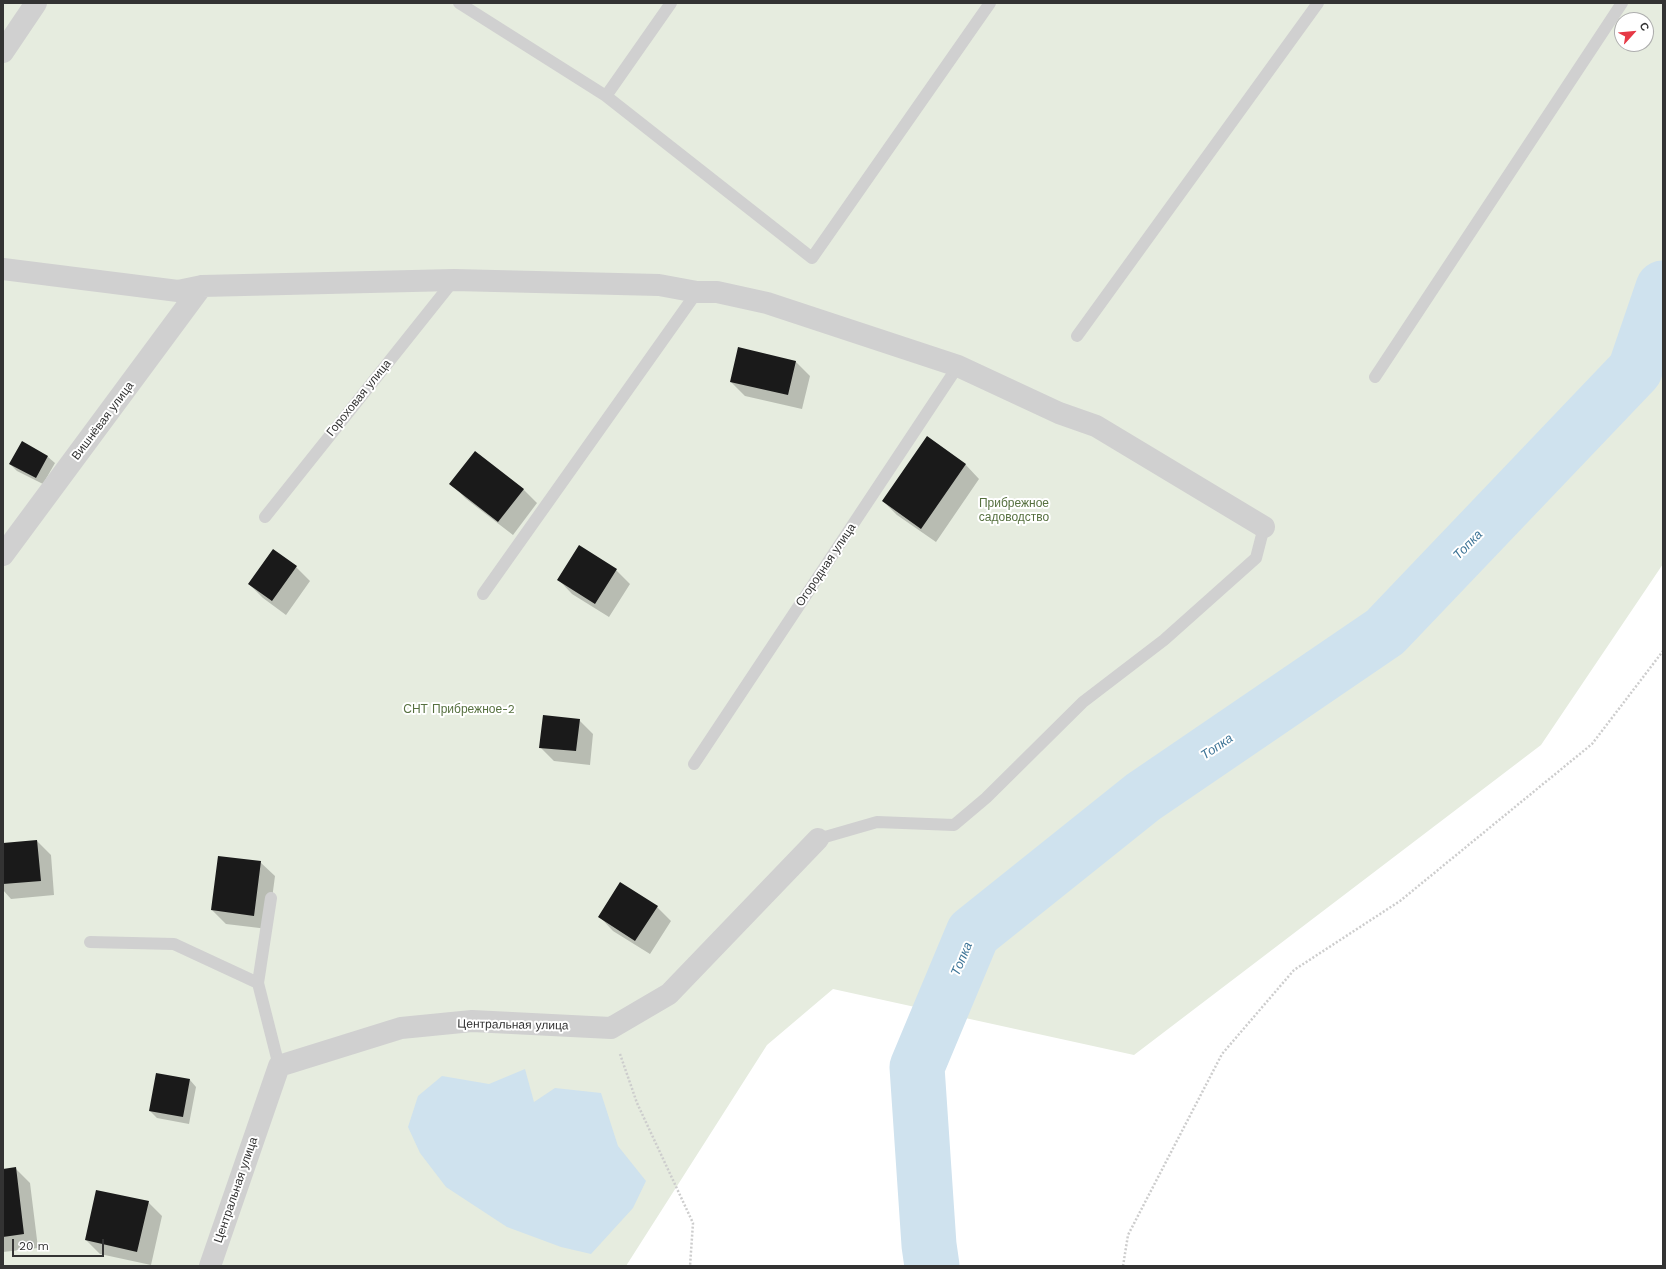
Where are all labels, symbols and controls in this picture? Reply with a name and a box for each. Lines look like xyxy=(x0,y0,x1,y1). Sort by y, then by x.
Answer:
north arrow xyxy=(1614,12,1654,52)
text: С xyxy=(1637,20,1652,33)
street label: Гороховая улица xyxy=(324,357,394,439)
street label: Вишнёвая улица xyxy=(69,379,137,463)
park label: Прибрежное садоводство xyxy=(979,496,1049,524)
street label: Огородная улица xyxy=(793,521,859,609)
water label: Топка xyxy=(1450,527,1486,563)
park label: СНТ Прибрежное-2 xyxy=(403,702,515,716)
water label: Топка xyxy=(1198,731,1236,763)
water label: Топка xyxy=(948,940,976,978)
street label: Центральная улица xyxy=(457,1017,569,1033)
street label: Центральная улица xyxy=(211,1135,261,1245)
scale bar xyxy=(14,1231,106,1257)
text: 20 m xyxy=(19,1239,49,1253)

